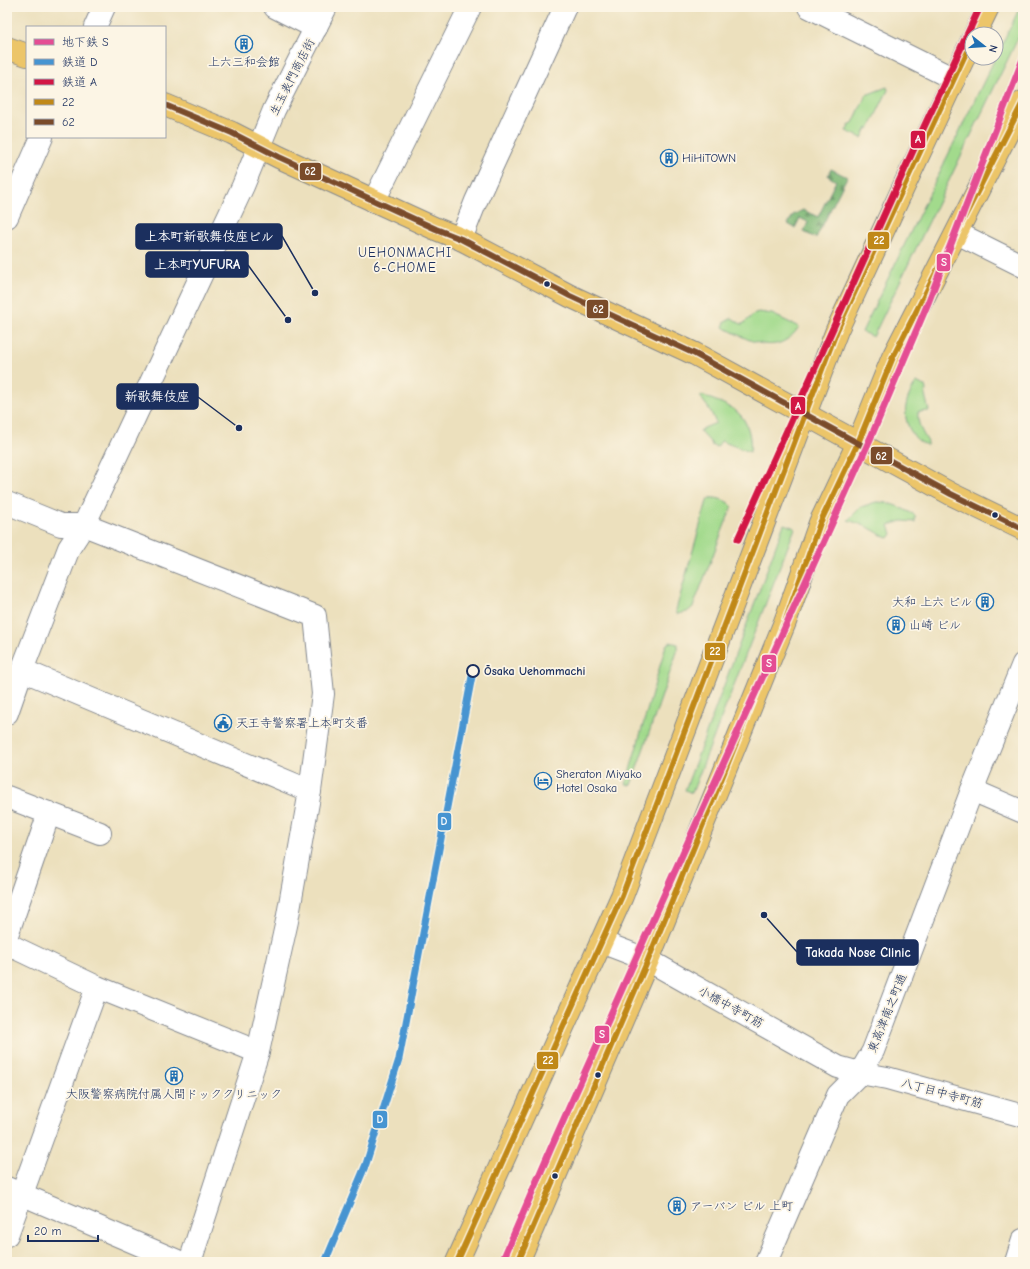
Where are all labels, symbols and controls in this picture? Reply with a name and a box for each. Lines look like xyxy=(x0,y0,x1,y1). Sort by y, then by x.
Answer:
legend xyxy=(26,26,166,138)
north arrow xyxy=(964,26,1004,66)
building icon: 上六三和会館 xyxy=(234,34,254,54)
text: 地下鉄 S xyxy=(62,35,109,49)
street label: 生玉表門商店街 xyxy=(267,36,317,118)
text: N xyxy=(986,43,1000,54)
text: 鉄道 D xyxy=(62,55,98,69)
place label: 上六三和会館 xyxy=(208,55,280,69)
text: 鉄道 A xyxy=(62,75,97,89)
text: 22 xyxy=(62,95,75,109)
text: 62 xyxy=(62,115,75,129)
line badge: A xyxy=(910,130,926,149)
text: A xyxy=(915,133,921,146)
building icon: HiHiTOWN xyxy=(659,148,679,168)
place label: HiHiTOWN xyxy=(682,151,736,165)
line badge: 62 xyxy=(299,162,322,181)
text: 62 xyxy=(304,165,316,178)
callout: 上本町新歌舞伎座ビル xyxy=(136,224,282,249)
text: 上本町新歌舞伎座ビル xyxy=(144,229,274,244)
line badge: 22 xyxy=(867,231,890,250)
text: 22 xyxy=(874,234,885,247)
district label: UEHONMACHI 6-CHOME xyxy=(358,245,452,275)
callout: 上本町YUFURA xyxy=(146,252,248,277)
line badge: S xyxy=(936,253,951,272)
text: S xyxy=(941,256,947,269)
text: 上本町YUFURA xyxy=(154,257,241,272)
unlabelled marker xyxy=(542,279,552,289)
line badge: 62 xyxy=(586,299,609,319)
text: 62 xyxy=(592,303,604,316)
callout: 新歌舞伎座 xyxy=(117,384,198,409)
text: 新歌舞伎座 xyxy=(124,389,190,404)
line badge: A xyxy=(790,396,806,415)
text: A xyxy=(795,400,801,413)
line badge: 62 xyxy=(870,446,893,465)
text: 62 xyxy=(875,450,887,463)
unlabelled marker xyxy=(990,510,1000,520)
building icon: 大和 上六 ビル xyxy=(975,592,995,612)
place label: 大和 上六 ビル xyxy=(892,595,972,609)
building icon: 山崎 ビル xyxy=(886,615,906,635)
place label: 山崎 ビル xyxy=(909,618,961,632)
line badge: 22 xyxy=(704,642,726,661)
text: 22 xyxy=(710,645,721,658)
line badge: S xyxy=(761,654,777,673)
text: S xyxy=(766,657,772,670)
marker: Ōsaka Uehommachi xyxy=(466,664,480,678)
place label: Ōsaka Uehommachi xyxy=(484,664,586,678)
public building icon: 天王寺警察署上本町交番 xyxy=(213,713,233,733)
place label: 天王寺警察署上本町交番 xyxy=(236,716,368,730)
place label: Sheraton Miyako Hotel Osaka xyxy=(556,767,642,795)
hotel icon: Sheraton Miyako Hotel Osaka xyxy=(533,771,553,791)
line badge: D xyxy=(437,812,452,831)
text: D xyxy=(441,815,448,828)
callout: Takada Nose Clinic xyxy=(797,940,918,965)
text: Takada Nose Clinic xyxy=(805,945,911,960)
street label: 東高津南之町通 xyxy=(865,971,909,1055)
street label: 小橋中寺町筋 xyxy=(696,983,766,1031)
line badge: S xyxy=(594,1025,610,1044)
text: S xyxy=(599,1028,605,1041)
line badge: 22 xyxy=(536,1051,559,1070)
text: 22 xyxy=(543,1054,554,1067)
building icon: 大阪警察病院付属人間ドッククリニック xyxy=(164,1066,184,1086)
unlabelled marker xyxy=(593,1070,603,1080)
street label: 八丁目中寺町筋 xyxy=(900,1075,984,1111)
place label: 大阪警察病院付属人間ドッククリニック xyxy=(66,1087,282,1101)
line badge: D xyxy=(372,1110,388,1129)
text: D xyxy=(377,1113,384,1126)
unlabelled marker xyxy=(550,1171,560,1181)
building icon: アーバン ビル 上町 xyxy=(667,1196,687,1216)
place label: アーバン ビル 上町 xyxy=(690,1199,793,1213)
scale bar xyxy=(28,1217,98,1243)
text: 20 m xyxy=(34,1224,62,1238)

